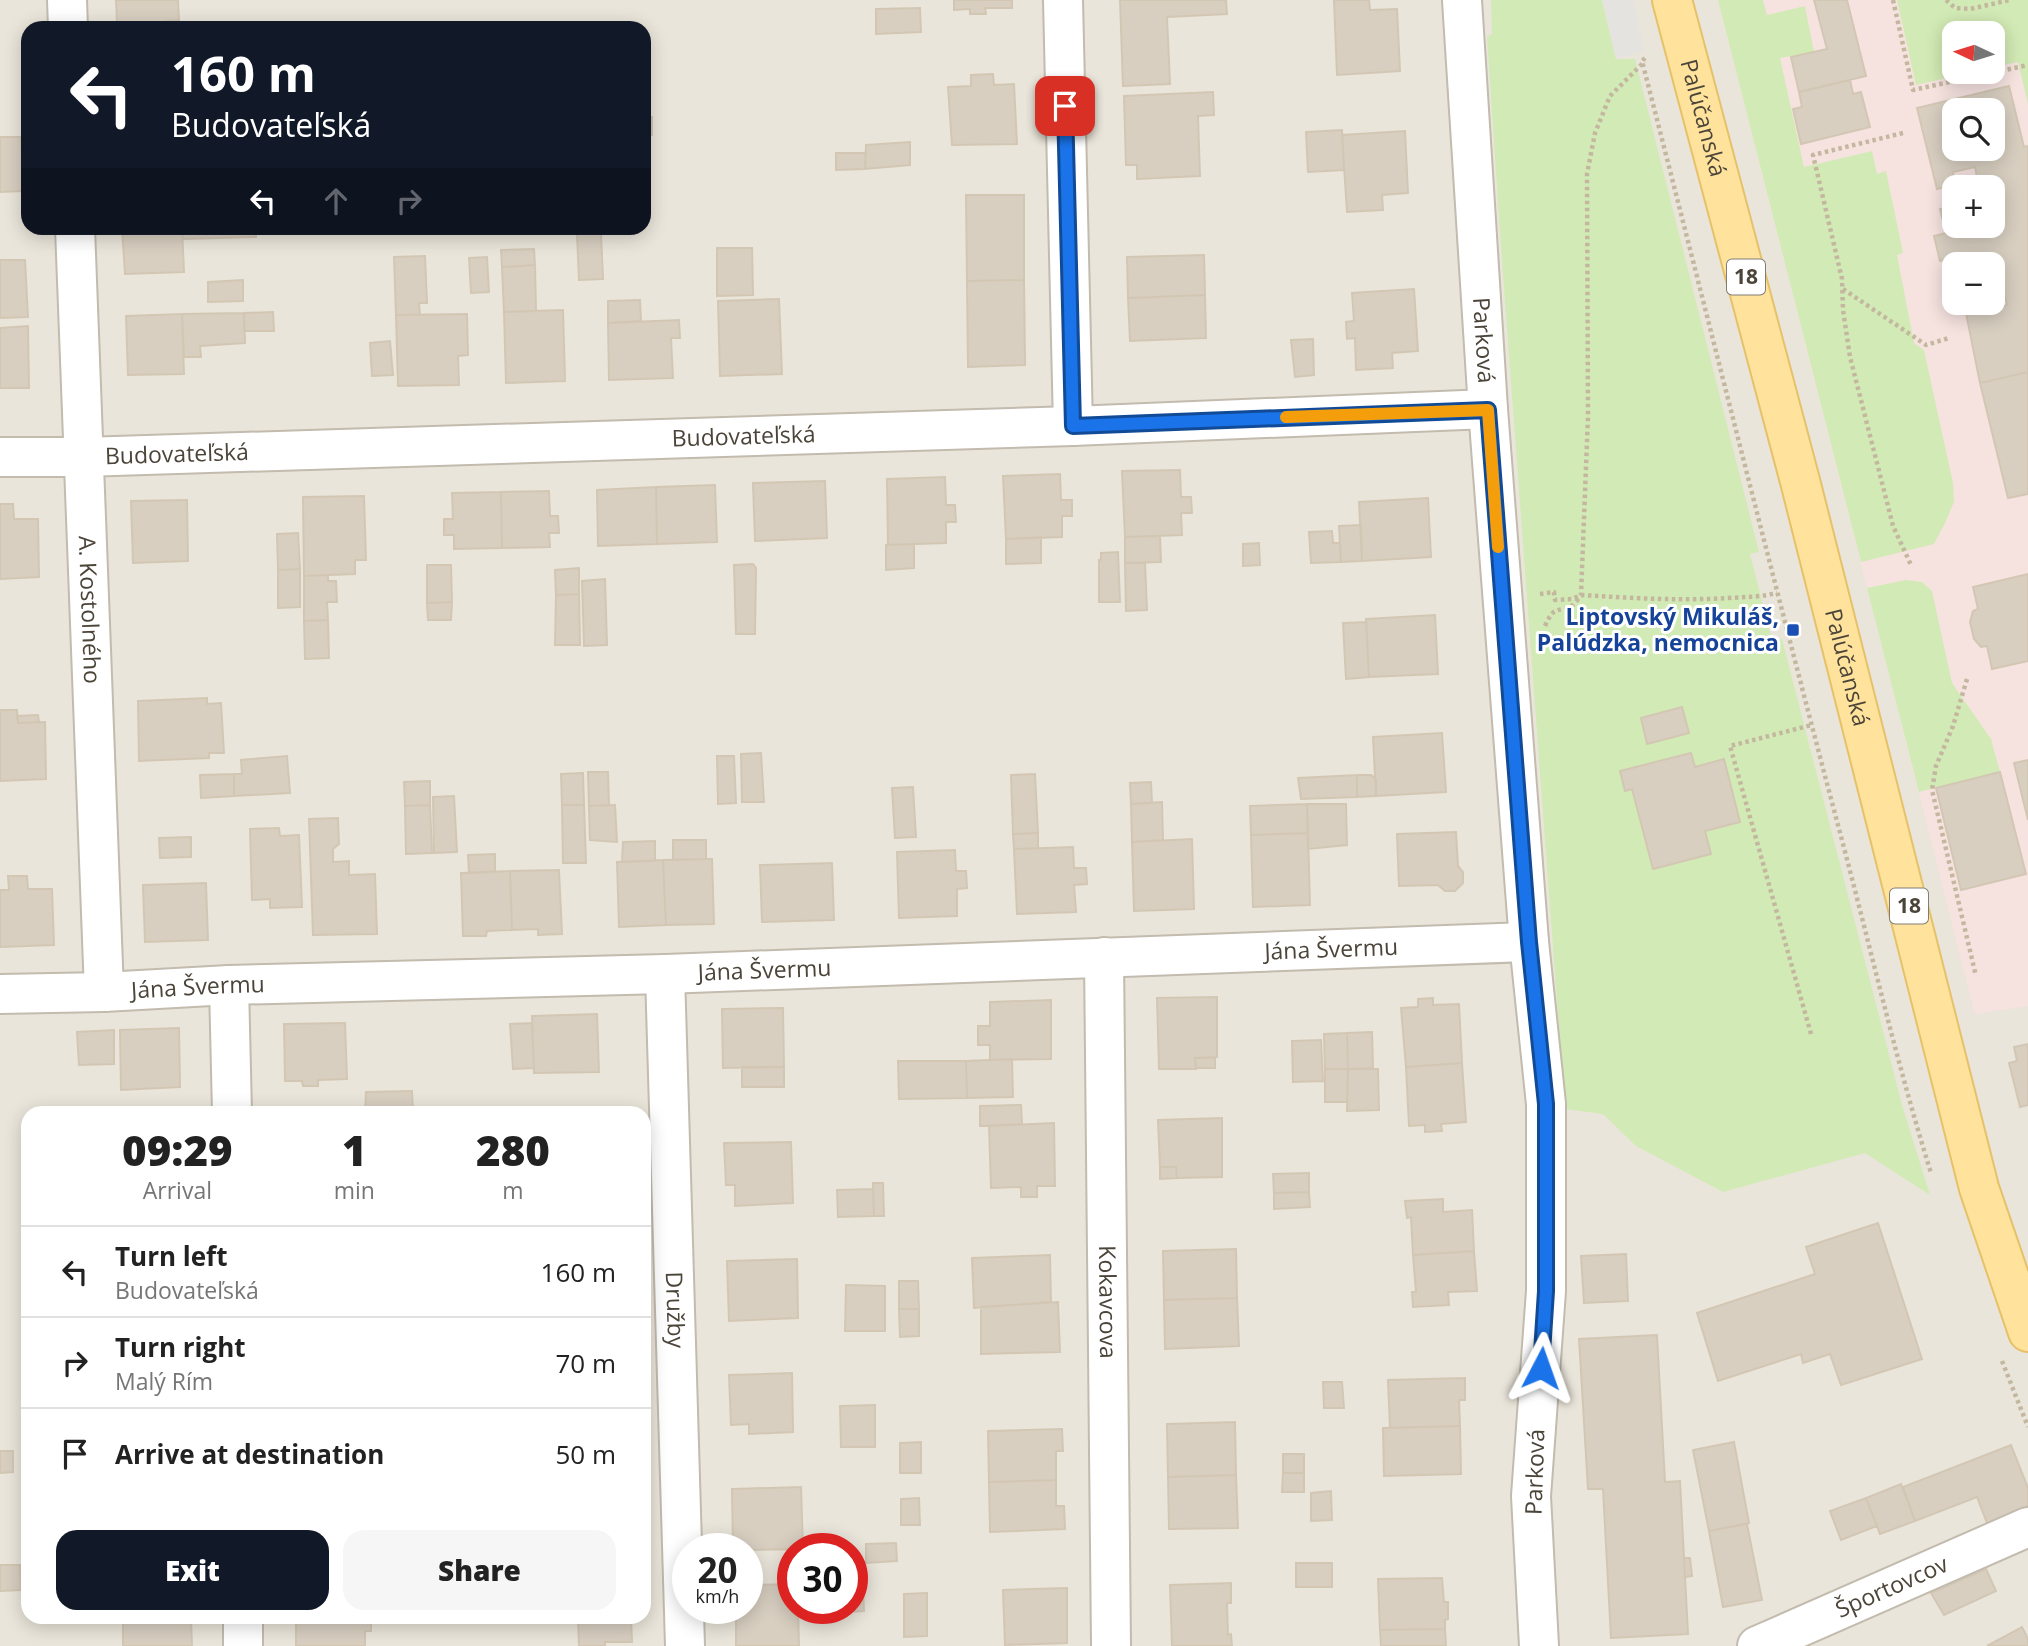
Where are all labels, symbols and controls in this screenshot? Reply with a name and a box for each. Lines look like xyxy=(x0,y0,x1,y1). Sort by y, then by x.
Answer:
north arrow xyxy=(1942,21,2006,84)
map controls xyxy=(1942,21,2005,315)
text: 160 m xyxy=(171,40,316,106)
icon: left xyxy=(56,49,147,140)
street label: Palúčanská xyxy=(1673,55,1735,180)
pin xyxy=(1035,76,1095,136)
icon: arrive xyxy=(1046,87,1084,125)
button: search xyxy=(1942,98,2005,161)
text: Budovateľská xyxy=(171,103,371,146)
button: + xyxy=(1942,175,2005,238)
icon: left xyxy=(244,182,282,220)
icon: ahead xyxy=(317,182,355,220)
icon: right xyxy=(390,182,428,220)
button: − xyxy=(1942,252,2005,315)
road number: 18 xyxy=(1727,260,1765,294)
street label: Parková xyxy=(1466,296,1503,384)
street label: Budovateľská xyxy=(671,417,816,454)
street label: Budovateľská xyxy=(104,435,249,471)
street label: A. Kostolného xyxy=(72,535,109,684)
place label: Liptovský Mikuláš, Palúdzka, nemocnica xyxy=(1537,600,1779,658)
street label: Palúčanská xyxy=(1818,605,1878,729)
marker: Liptovský Mikuláš, Palúdzka, nemocnica xyxy=(1785,622,1801,638)
road number: 18 xyxy=(1890,888,1928,923)
street label: Jána Švermu xyxy=(1262,930,1399,967)
street label: Jána Švermu xyxy=(695,951,832,988)
street label: Jána Švermu xyxy=(128,967,265,1006)
text: 09:29 xyxy=(122,1121,233,1178)
text: 1 xyxy=(342,1121,367,1178)
text: 280 xyxy=(476,1121,550,1178)
text: Arrival xyxy=(143,1174,212,1206)
text: min xyxy=(334,1174,375,1206)
text: m xyxy=(502,1174,524,1206)
text: Turn left xyxy=(115,1238,227,1274)
street label: Kokavcova xyxy=(1092,1245,1125,1359)
icon: left xyxy=(56,1253,94,1291)
text: 160 m xyxy=(541,1254,616,1290)
street label: Družby xyxy=(659,1271,693,1349)
text: Budovateľská xyxy=(115,1274,259,1306)
text: Turn right xyxy=(115,1329,246,1365)
position arrow xyxy=(1504,1331,1578,1405)
icon: right xyxy=(56,1344,94,1382)
text: 70 m xyxy=(555,1345,616,1381)
text: Malý Rím xyxy=(115,1365,213,1397)
street label: Parková xyxy=(1517,1428,1551,1516)
icon: arrive xyxy=(56,1435,94,1473)
text: Arrive at destination xyxy=(115,1436,384,1472)
text: 50 m xyxy=(555,1436,616,1472)
button: Exit xyxy=(56,1530,329,1610)
button: Share xyxy=(343,1530,616,1610)
speed limit sign: 30 xyxy=(777,1533,868,1624)
text: 20 xyxy=(697,1546,738,1593)
street label: Športovcov xyxy=(1830,1547,1953,1625)
text: km/h xyxy=(696,1584,739,1608)

